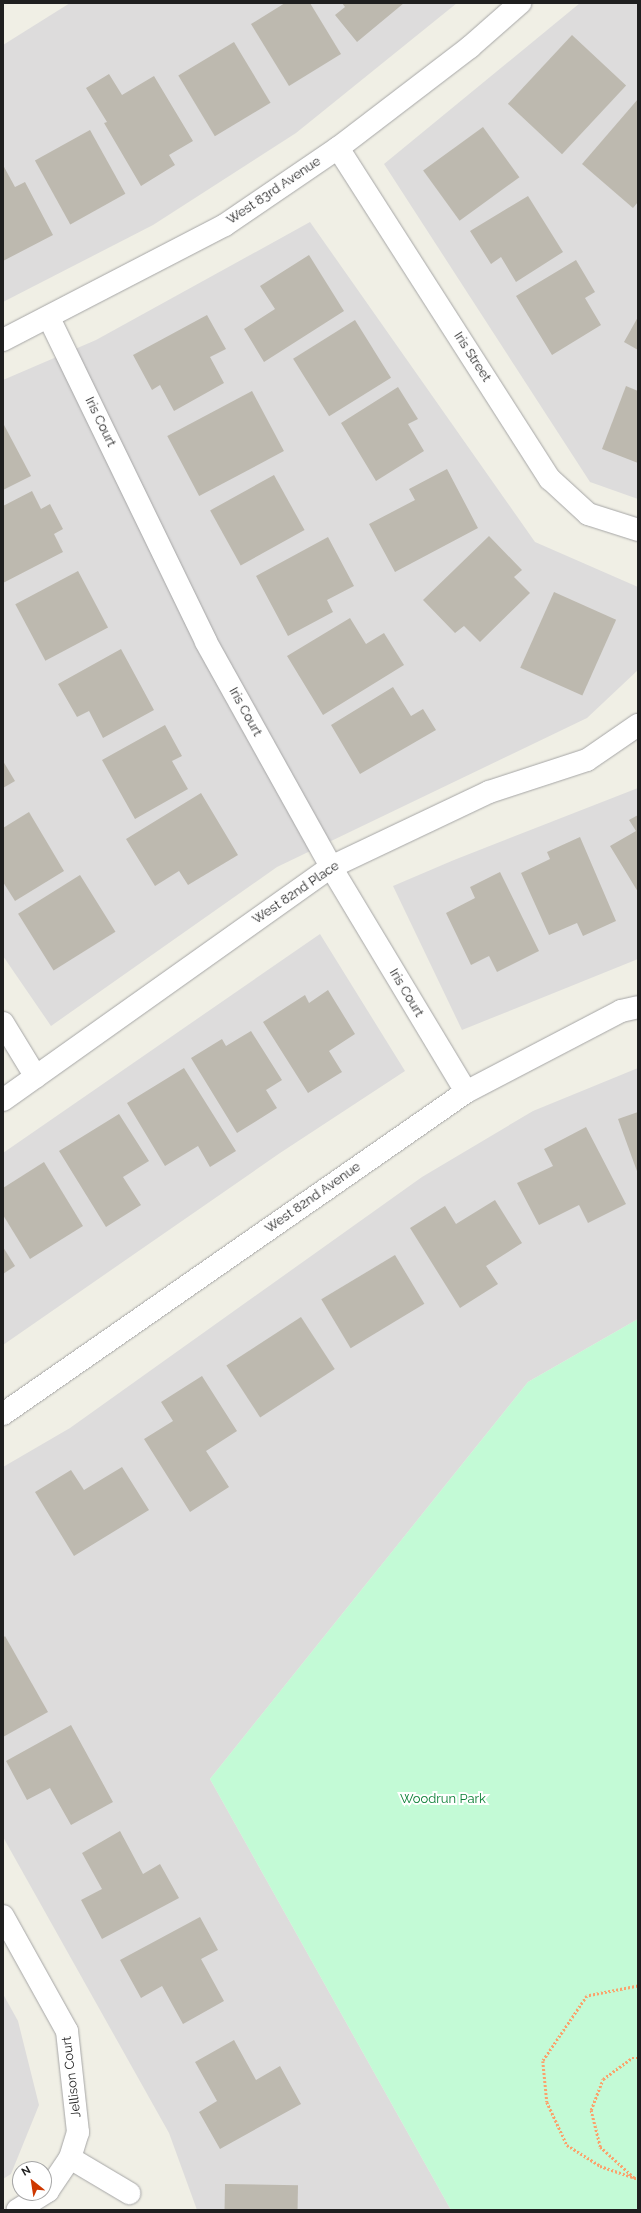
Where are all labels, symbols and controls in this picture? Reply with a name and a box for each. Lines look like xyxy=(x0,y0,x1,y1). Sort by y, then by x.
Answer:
street label: West 83rd Avenue xyxy=(224,154,324,228)
street label: Iris Street xyxy=(450,329,494,385)
street label: Iris Court xyxy=(81,395,119,449)
street label: Iris Court xyxy=(225,685,265,739)
street label: West 82nd Place xyxy=(250,858,342,928)
street label: Iris Court xyxy=(386,966,426,1020)
street label: West 82nd Avenue xyxy=(262,1159,364,1237)
park label: Woodrun Park xyxy=(400,1791,486,1807)
street label: Jellison Court xyxy=(59,2035,85,2119)
north arrow xyxy=(12,2161,52,2201)
text: N xyxy=(19,2163,33,2179)

